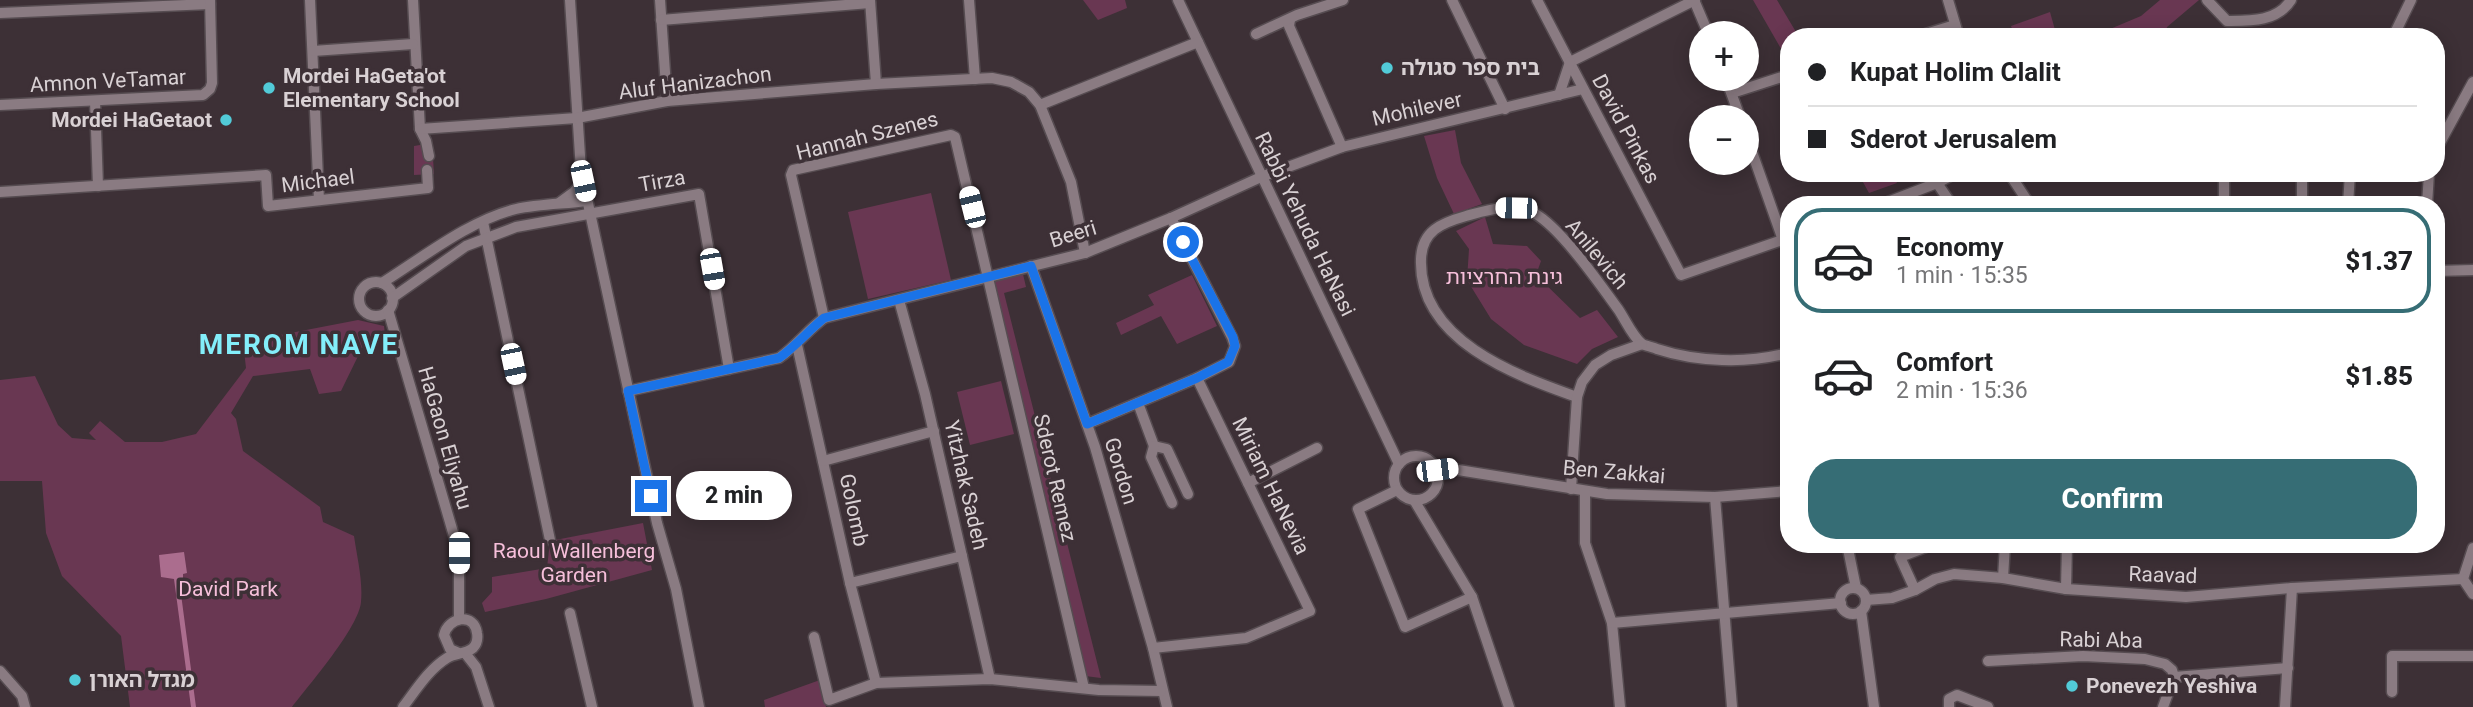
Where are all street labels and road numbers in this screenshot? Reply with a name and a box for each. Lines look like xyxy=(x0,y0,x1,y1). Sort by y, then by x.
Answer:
street label: Aluf Hanizachon xyxy=(617,62,773,104)
street label: Amnon VeTamar xyxy=(29,65,187,97)
street label: David Pinkas xyxy=(1587,70,1665,188)
street label: Mohilever xyxy=(1370,87,1464,131)
street label: Hannah Szenes xyxy=(794,107,940,165)
street label: Rabbi Yehuda HaNasi xyxy=(1250,128,1360,320)
street label: Michael xyxy=(280,165,356,197)
street label: Tirza xyxy=(637,165,687,197)
street label: Anilevich xyxy=(1561,214,1633,294)
street label: Beeri xyxy=(1047,216,1099,252)
street label: HaGaon Eliyahu xyxy=(413,364,477,512)
street label: Sderot Remez xyxy=(1029,412,1081,544)
street label: Miriam HaNevia xyxy=(1227,413,1315,559)
street label: Yitzhak Sadeh xyxy=(939,418,993,552)
street label: Gordon xyxy=(1099,435,1143,507)
street label: Ben Zakkai xyxy=(1562,456,1666,488)
street label: Golomb xyxy=(835,472,873,548)
street label: Raavad xyxy=(2128,562,2198,588)
street label: Rabi Aba xyxy=(2059,627,2143,653)

